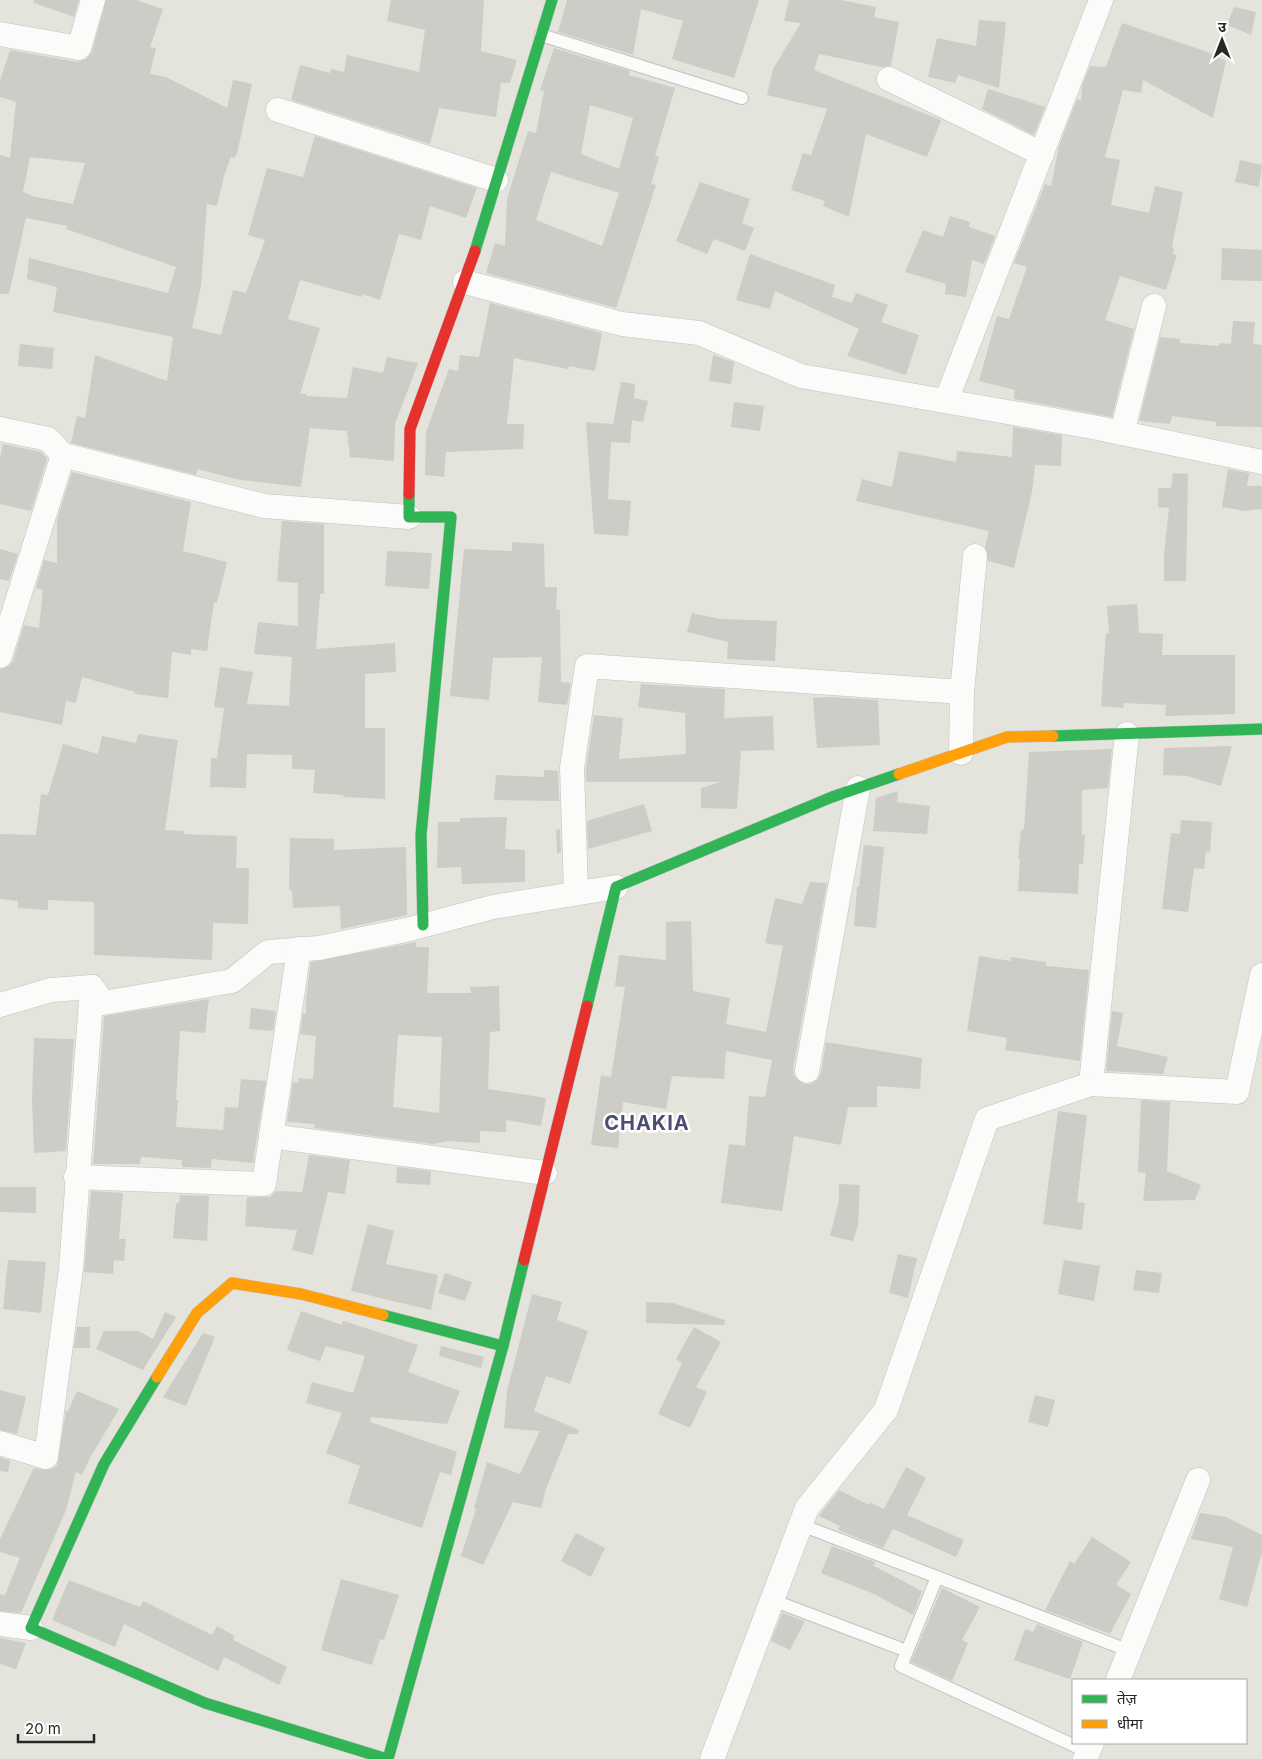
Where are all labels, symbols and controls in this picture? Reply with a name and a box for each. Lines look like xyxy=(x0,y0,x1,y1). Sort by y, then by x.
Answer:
north arrow xyxy=(1197,15,1247,65)
text: उ xyxy=(1218,18,1227,35)
district label: CHAKIA xyxy=(604,1111,690,1135)
legend xyxy=(1072,1679,1247,1744)
text: तेज़ xyxy=(1117,1689,1138,1708)
scale bar xyxy=(18,1712,94,1744)
text: धीमा xyxy=(1117,1714,1144,1733)
text: 20 m xyxy=(25,1719,61,1738)

